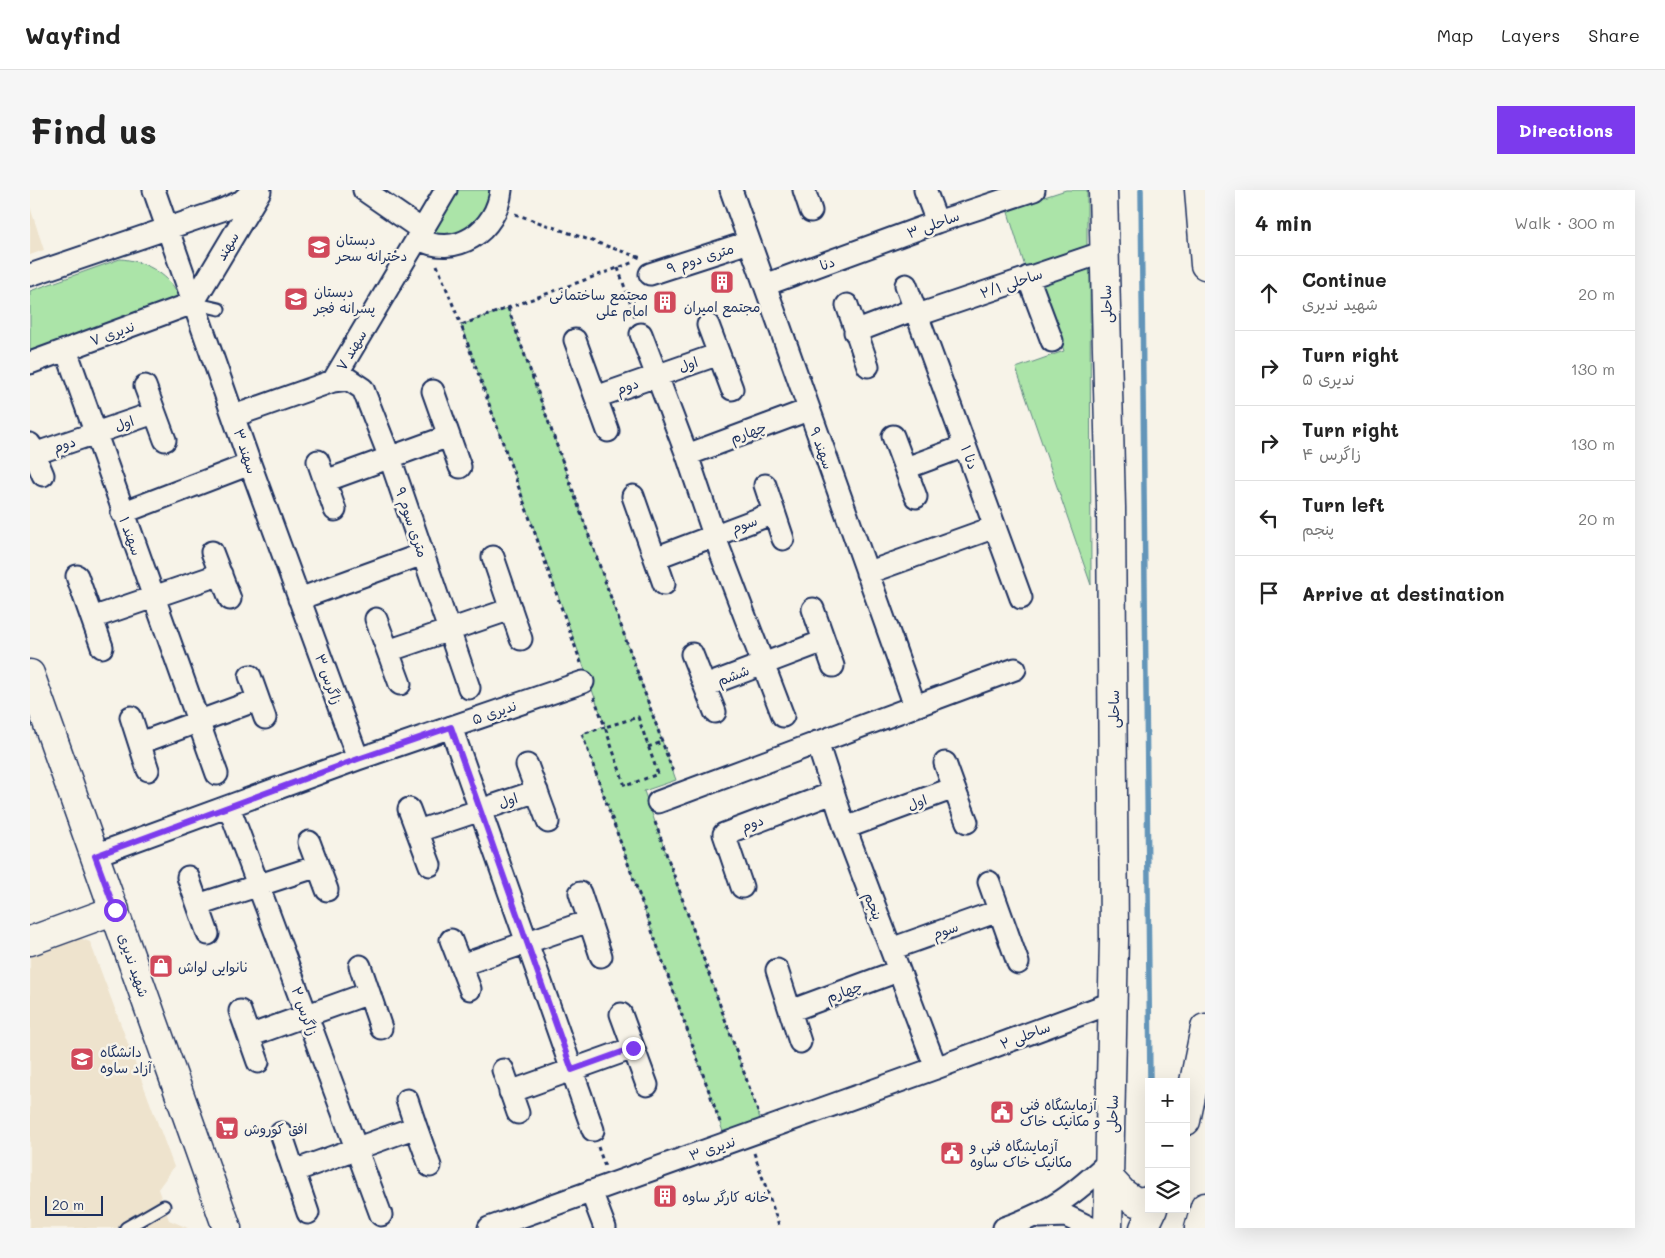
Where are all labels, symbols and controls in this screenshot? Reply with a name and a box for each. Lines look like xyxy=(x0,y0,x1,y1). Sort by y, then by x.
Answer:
text: Wayfind xyxy=(25,19,121,50)
text: Map xyxy=(1437,23,1473,47)
text: Layers xyxy=(1501,23,1560,47)
text: Share xyxy=(1588,23,1640,47)
button: Directions xyxy=(1497,106,1635,154)
text: Find us xyxy=(30,107,157,153)
street label: ساحلی ۳ xyxy=(904,206,962,242)
text: 4 min xyxy=(1255,209,1312,236)
text: Walk · 300 m xyxy=(1514,212,1615,233)
street label: سهند xyxy=(211,228,243,264)
place label: دبستان دخترانه سحر xyxy=(335,230,407,265)
school or university icon: دبستان دخترانه سحر xyxy=(306,234,332,260)
street label: ۹ متری دوم xyxy=(664,238,737,280)
street label: دنا xyxy=(817,252,837,274)
street label: ساحلی ۲/۱ xyxy=(977,263,1045,303)
text: Continue xyxy=(1302,267,1387,292)
building icon: مجتمع امیران xyxy=(709,269,735,295)
icon: ahead xyxy=(1255,279,1283,307)
place label: دبستان پسرانه فجر xyxy=(313,282,375,318)
text: 20 m xyxy=(1578,283,1615,304)
street label: ساحلی xyxy=(1096,284,1116,324)
place label: مجتمع ساختمانی امام علی xyxy=(549,285,648,322)
school or university icon: دبستان پسرانه فجر xyxy=(283,286,309,312)
building icon: مجتمع ساختمانی امام علی xyxy=(652,289,678,315)
text: شهید ندیری xyxy=(1302,293,1378,314)
place label: مجتمع امیران xyxy=(684,297,760,318)
street label: ندیری ۷ xyxy=(87,316,137,350)
street label: سهند ۷ xyxy=(331,326,371,374)
text: Turn right xyxy=(1302,342,1399,367)
street label: اول xyxy=(676,352,700,376)
icon: right xyxy=(1255,354,1283,382)
text: 130 m xyxy=(1571,358,1615,379)
text: ندیری ۵ xyxy=(1302,368,1354,389)
street label: دوم xyxy=(613,373,642,401)
street label: اول xyxy=(112,411,136,435)
street label: چهارم xyxy=(727,417,769,449)
text: Turn right xyxy=(1302,417,1399,442)
street label: سهند ۹ xyxy=(806,424,838,472)
street label: سهند ۳ xyxy=(230,426,262,476)
icon: right xyxy=(1255,429,1283,457)
street label: دوم xyxy=(50,431,78,459)
text: 130 m xyxy=(1571,433,1615,454)
street label: دنا ۱ xyxy=(957,442,983,472)
text: زاگرس ۴ xyxy=(1302,443,1361,464)
street label: ۹ متری سوم xyxy=(388,484,433,561)
text: Turn left xyxy=(1302,492,1385,517)
icon: left xyxy=(1255,504,1283,532)
text: 20 m xyxy=(1578,508,1615,529)
street label: سوم xyxy=(728,511,761,540)
street label: سهند ۱ xyxy=(115,514,147,558)
text: پنجم xyxy=(1302,518,1334,539)
icon: arrive xyxy=(1255,579,1283,607)
text: Arrive at destination xyxy=(1302,581,1505,606)
street label: زاگرس ۳ xyxy=(311,651,347,707)
street label: ششم xyxy=(714,660,753,692)
street label: ساحلی xyxy=(1104,690,1123,728)
street label: ندیری ۵ xyxy=(469,696,519,728)
street label: اول xyxy=(496,788,520,812)
street label: اول xyxy=(905,790,929,814)
street label: دوم xyxy=(738,810,767,838)
street label: پنجم xyxy=(858,889,888,923)
route start xyxy=(104,899,127,922)
street label: سوم xyxy=(929,917,962,946)
street label: شهید ندیری xyxy=(114,931,154,999)
shop icon: نانوایی لواش xyxy=(148,953,174,979)
place label: نانوایی لواش xyxy=(178,957,248,977)
street label: چهارم xyxy=(823,976,865,1008)
street label: زاگرس ۲ xyxy=(287,984,323,1038)
street label: ساحلی ۲ xyxy=(997,1017,1053,1053)
route end xyxy=(622,1037,645,1060)
place label: دانشگاه آزاد ساوه xyxy=(100,1042,152,1077)
school or university icon: دانشگاه آزاد ساوه xyxy=(69,1046,95,1072)
map controls xyxy=(1145,1078,1190,1213)
button: + xyxy=(1145,1078,1190,1123)
place label: آزمایشگاه فنی و مکانیک خاک xyxy=(1020,1095,1100,1130)
street label: ساحلی xyxy=(1102,1095,1122,1133)
public building icon: آزمایشگاه فنی و مکانیک خاک xyxy=(989,1099,1015,1125)
supermarket icon: افق کوروش xyxy=(214,1115,240,1141)
place label: افق کوروش xyxy=(244,1119,307,1138)
button: − xyxy=(1145,1123,1190,1168)
street label: ندیری ۳ xyxy=(686,1131,738,1165)
place label: آزمایشگاه فنی و مکانیک خاک ساوه xyxy=(969,1136,1072,1171)
public building icon: آزمایشگاه فنی و مکانیک خاک ساوه xyxy=(939,1140,965,1166)
button: layers xyxy=(1145,1168,1190,1213)
building icon: خانه کارگر ساوه xyxy=(652,1183,678,1209)
place label: خانه کارگر ساوه xyxy=(682,1187,769,1206)
scale bar xyxy=(45,1193,102,1216)
text: 20 m xyxy=(52,1195,84,1214)

